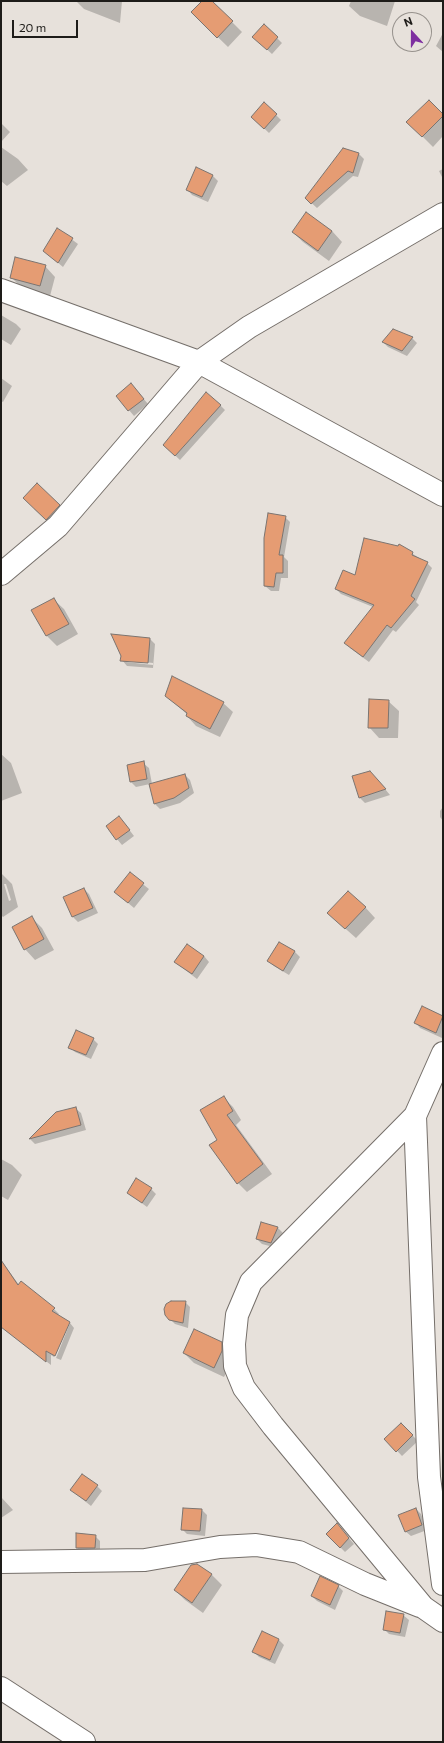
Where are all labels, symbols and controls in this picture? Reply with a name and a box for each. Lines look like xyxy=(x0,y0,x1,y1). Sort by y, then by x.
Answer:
scale bar xyxy=(14,12,80,38)
north arrow xyxy=(392,12,432,52)
text: N xyxy=(402,14,414,29)
text: 20 m xyxy=(19,20,46,34)

